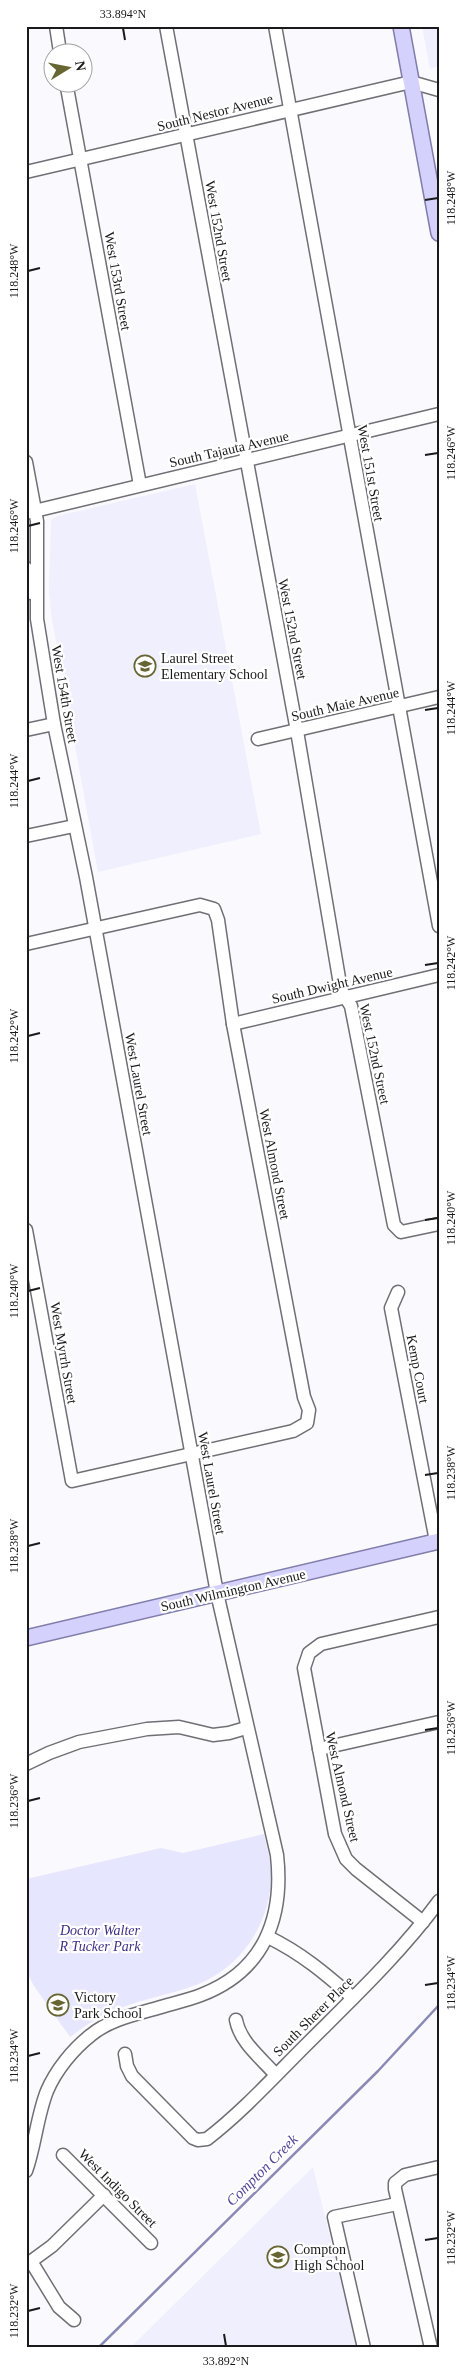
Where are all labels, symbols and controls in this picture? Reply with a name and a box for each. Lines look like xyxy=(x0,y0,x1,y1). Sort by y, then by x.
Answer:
text: 33.894°N xyxy=(100,7,147,21)
north arrow xyxy=(42,42,92,92)
text: N xyxy=(72,60,89,72)
street label: South Nestor Avenue xyxy=(156,91,275,134)
text: 118.248°W xyxy=(444,170,458,225)
street label: West 152nd Street xyxy=(202,179,235,283)
street label: West 153rd Street xyxy=(101,231,134,332)
text: 118.248°W xyxy=(7,243,21,298)
street label: West 151st Street xyxy=(355,424,386,523)
text: 118.246°W xyxy=(444,425,458,480)
street label: South Tajauta Avenue xyxy=(168,428,290,471)
text: 118.246°W xyxy=(7,498,21,553)
street label: West 152nd Street xyxy=(275,577,310,681)
street label: West 154th Street xyxy=(49,644,81,744)
place label: Laurel Street Elementary School xyxy=(161,651,268,682)
school or university icon: Laurel Street Elementary School xyxy=(133,654,157,678)
text: 118.244°W xyxy=(444,680,458,735)
street label: South Maie Avenue xyxy=(290,685,400,724)
text: 118.244°W xyxy=(7,753,21,808)
text: 118.242°W xyxy=(444,935,458,990)
street label: South Dwight Avenue xyxy=(270,964,394,1007)
street label: West 152nd Street xyxy=(357,1003,393,1106)
text: 118.242°W xyxy=(7,1008,21,1063)
street label: West Laurel Street xyxy=(122,1032,155,1137)
street label: West Almond Street xyxy=(256,1107,293,1221)
text: 118.240°W xyxy=(444,1190,458,1245)
text: 118.240°W xyxy=(7,1263,21,1318)
street label: West Myrrh Street xyxy=(47,1301,80,1405)
street label: Kemp Court xyxy=(404,1333,432,1405)
street label: West Laurel Street xyxy=(195,1431,228,1536)
text: 118.238°W xyxy=(444,1445,458,1500)
text: 118.238°W xyxy=(7,1518,21,1573)
street label: South Wilmington Avenue xyxy=(159,1567,307,1614)
text: 118.236°W xyxy=(444,1700,458,1755)
street label: West Almond Street xyxy=(323,1731,362,1844)
text: 118.236°W xyxy=(7,1773,21,1828)
park label: Doctor Walter R Tucker Park xyxy=(59,1923,141,1954)
text: 118.234°W xyxy=(444,1955,458,2010)
street label: South Sherer Place xyxy=(270,1973,356,2059)
place label: Victory Park School xyxy=(74,1990,142,2021)
school or university icon: Victory Park School xyxy=(46,1993,70,2017)
text: 118.234°W xyxy=(7,2028,21,2083)
water label: Compton Creek xyxy=(223,2131,301,2209)
street label: West Indigo Street xyxy=(76,2146,160,2230)
text: 118.232°W xyxy=(444,2210,458,2265)
place label: Compton High School xyxy=(294,2242,365,2273)
school or university icon: Compton High School xyxy=(266,2245,290,2269)
text: 118.232°W xyxy=(7,2283,21,2338)
text: 33.892°N xyxy=(203,2354,250,2368)

